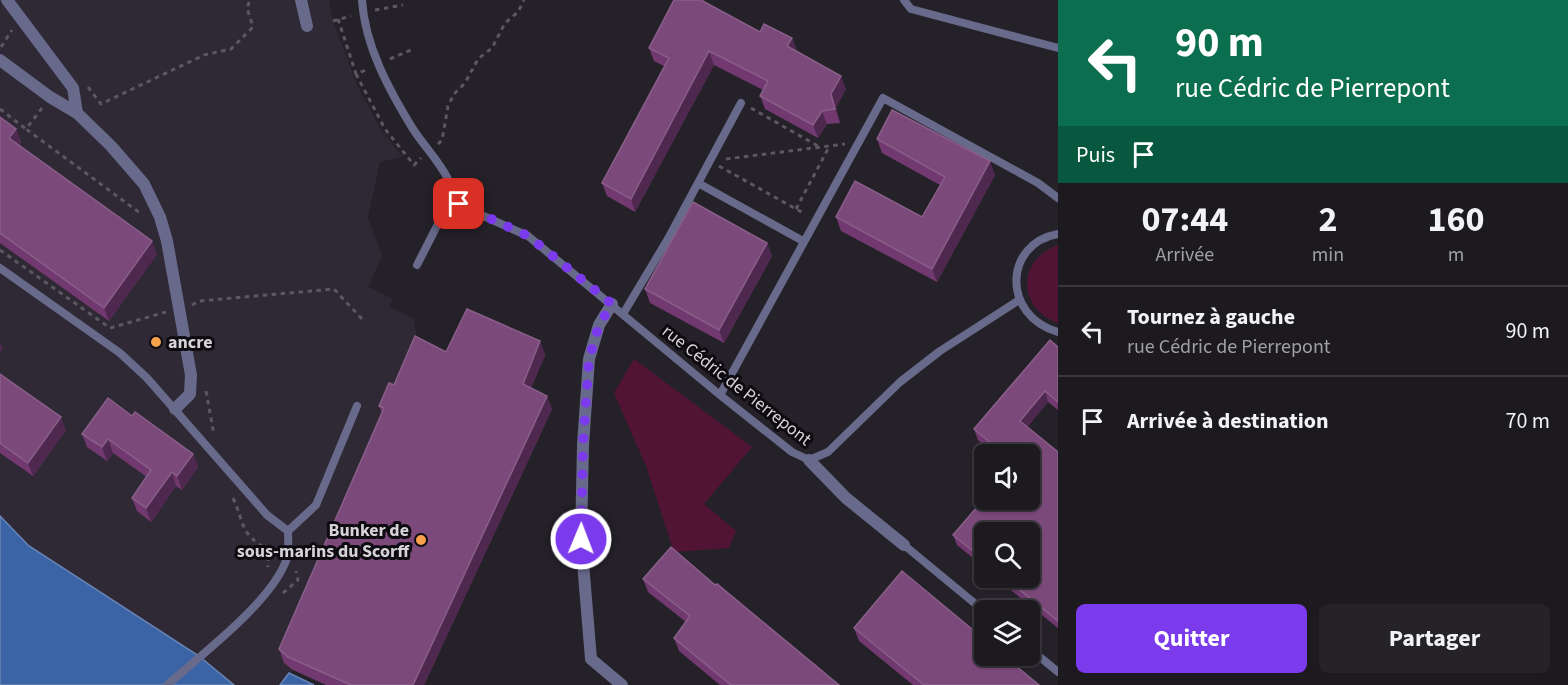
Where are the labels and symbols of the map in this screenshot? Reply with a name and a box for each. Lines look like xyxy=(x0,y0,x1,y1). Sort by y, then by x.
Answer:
pin xyxy=(433,178,484,229)
street label: rue Cédric de Pierrepont xyxy=(657,319,817,452)
place label: ancre xyxy=(168,330,213,355)
marker: ancre xyxy=(149,335,163,349)
position arrow xyxy=(549,507,613,571)
place label: Bunker de sous-marins du Scorff xyxy=(237,518,410,564)
marker: Bunker de sous-marins du Scorff xyxy=(414,533,428,547)

